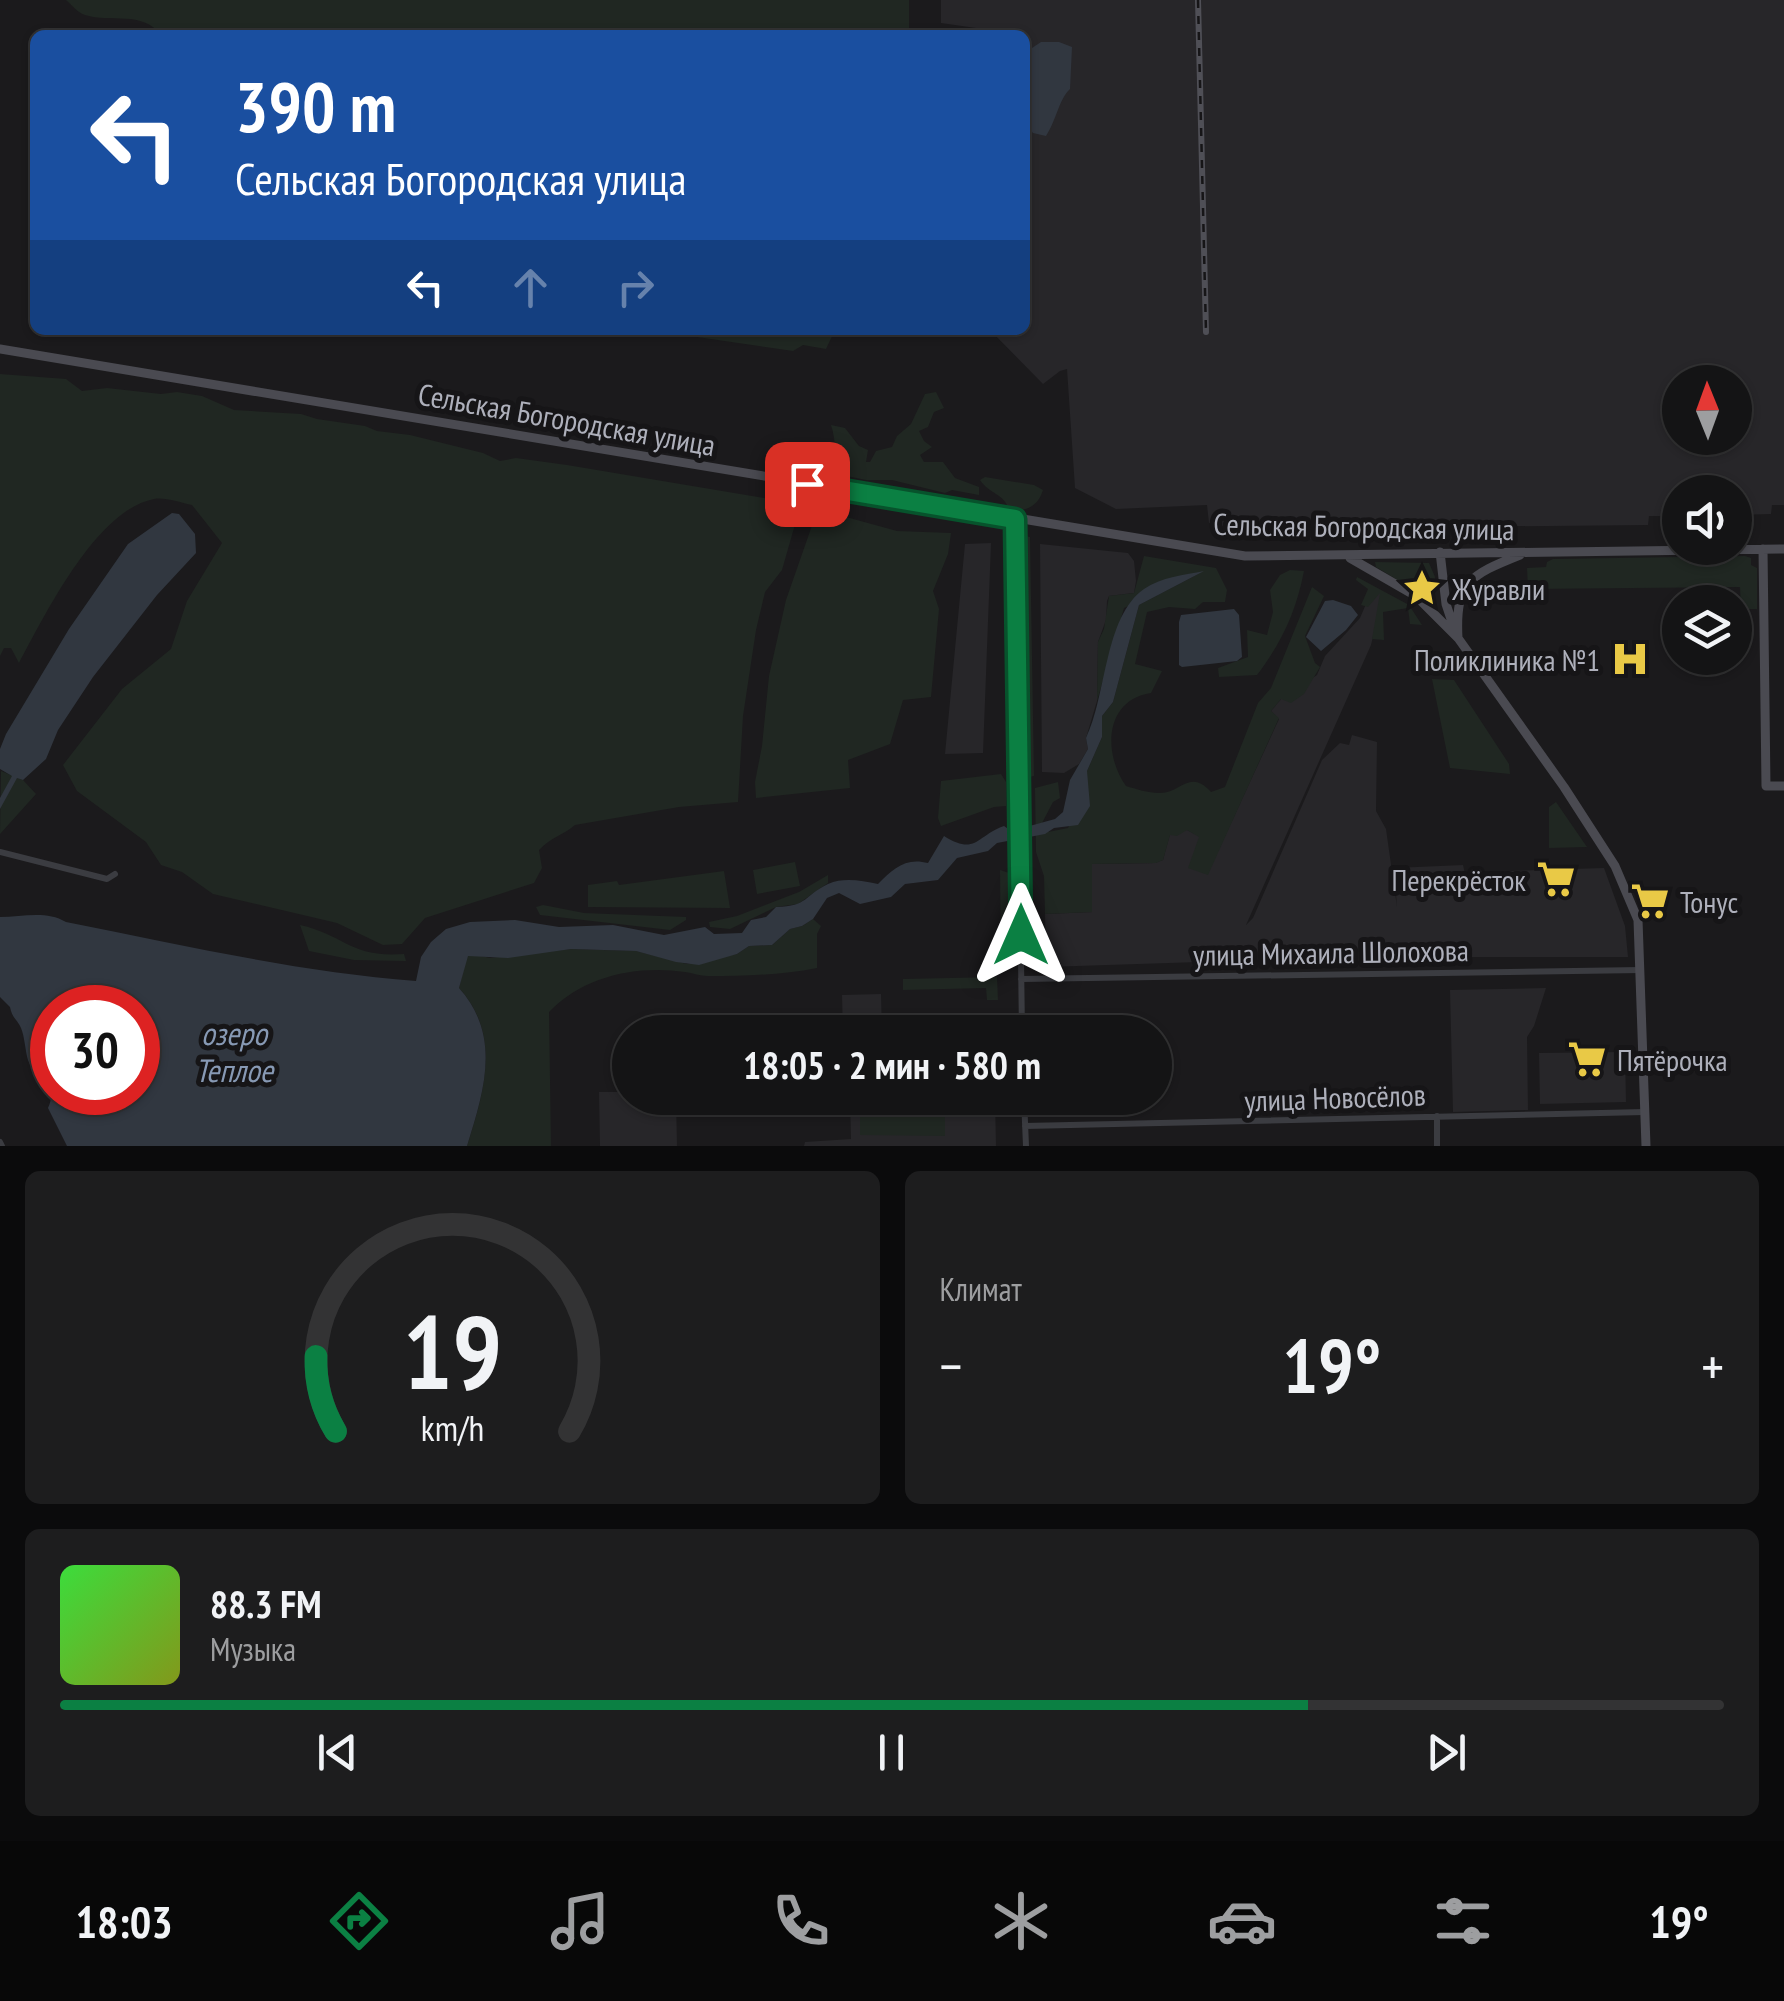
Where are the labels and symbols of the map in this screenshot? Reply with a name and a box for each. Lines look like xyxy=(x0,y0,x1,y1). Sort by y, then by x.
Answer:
north arrow xyxy=(1662,365,1752,455)
street label: Сельская Богородская улица xyxy=(415,374,719,464)
pin xyxy=(765,442,850,527)
street label: Сельская Богородская улица xyxy=(1213,504,1515,548)
place icon: Журавли xyxy=(1401,567,1443,609)
place label: Журавли xyxy=(1451,569,1545,608)
hospital icon: Поликлиника №1 xyxy=(1609,638,1651,680)
place label: Поликлиника №1 xyxy=(1414,640,1600,679)
supermarket icon: Перекрёсток xyxy=(1535,858,1577,900)
place label: Перекрёсток xyxy=(1391,860,1526,899)
supermarket icon: Тонус xyxy=(1629,880,1671,922)
place label: Тонус xyxy=(1680,882,1738,921)
position arrow xyxy=(969,883,1073,987)
street label: улица Михаила Шолохова xyxy=(1193,930,1469,974)
speed limit sign: 30 xyxy=(30,985,160,1115)
water label: озеро Теплое xyxy=(195,1012,275,1091)
supermarket icon: Пятёрочка xyxy=(1566,1038,1608,1080)
place label: Пятёрочка xyxy=(1617,1040,1728,1079)
street label: улица Новосёлов xyxy=(1244,1074,1426,1120)

